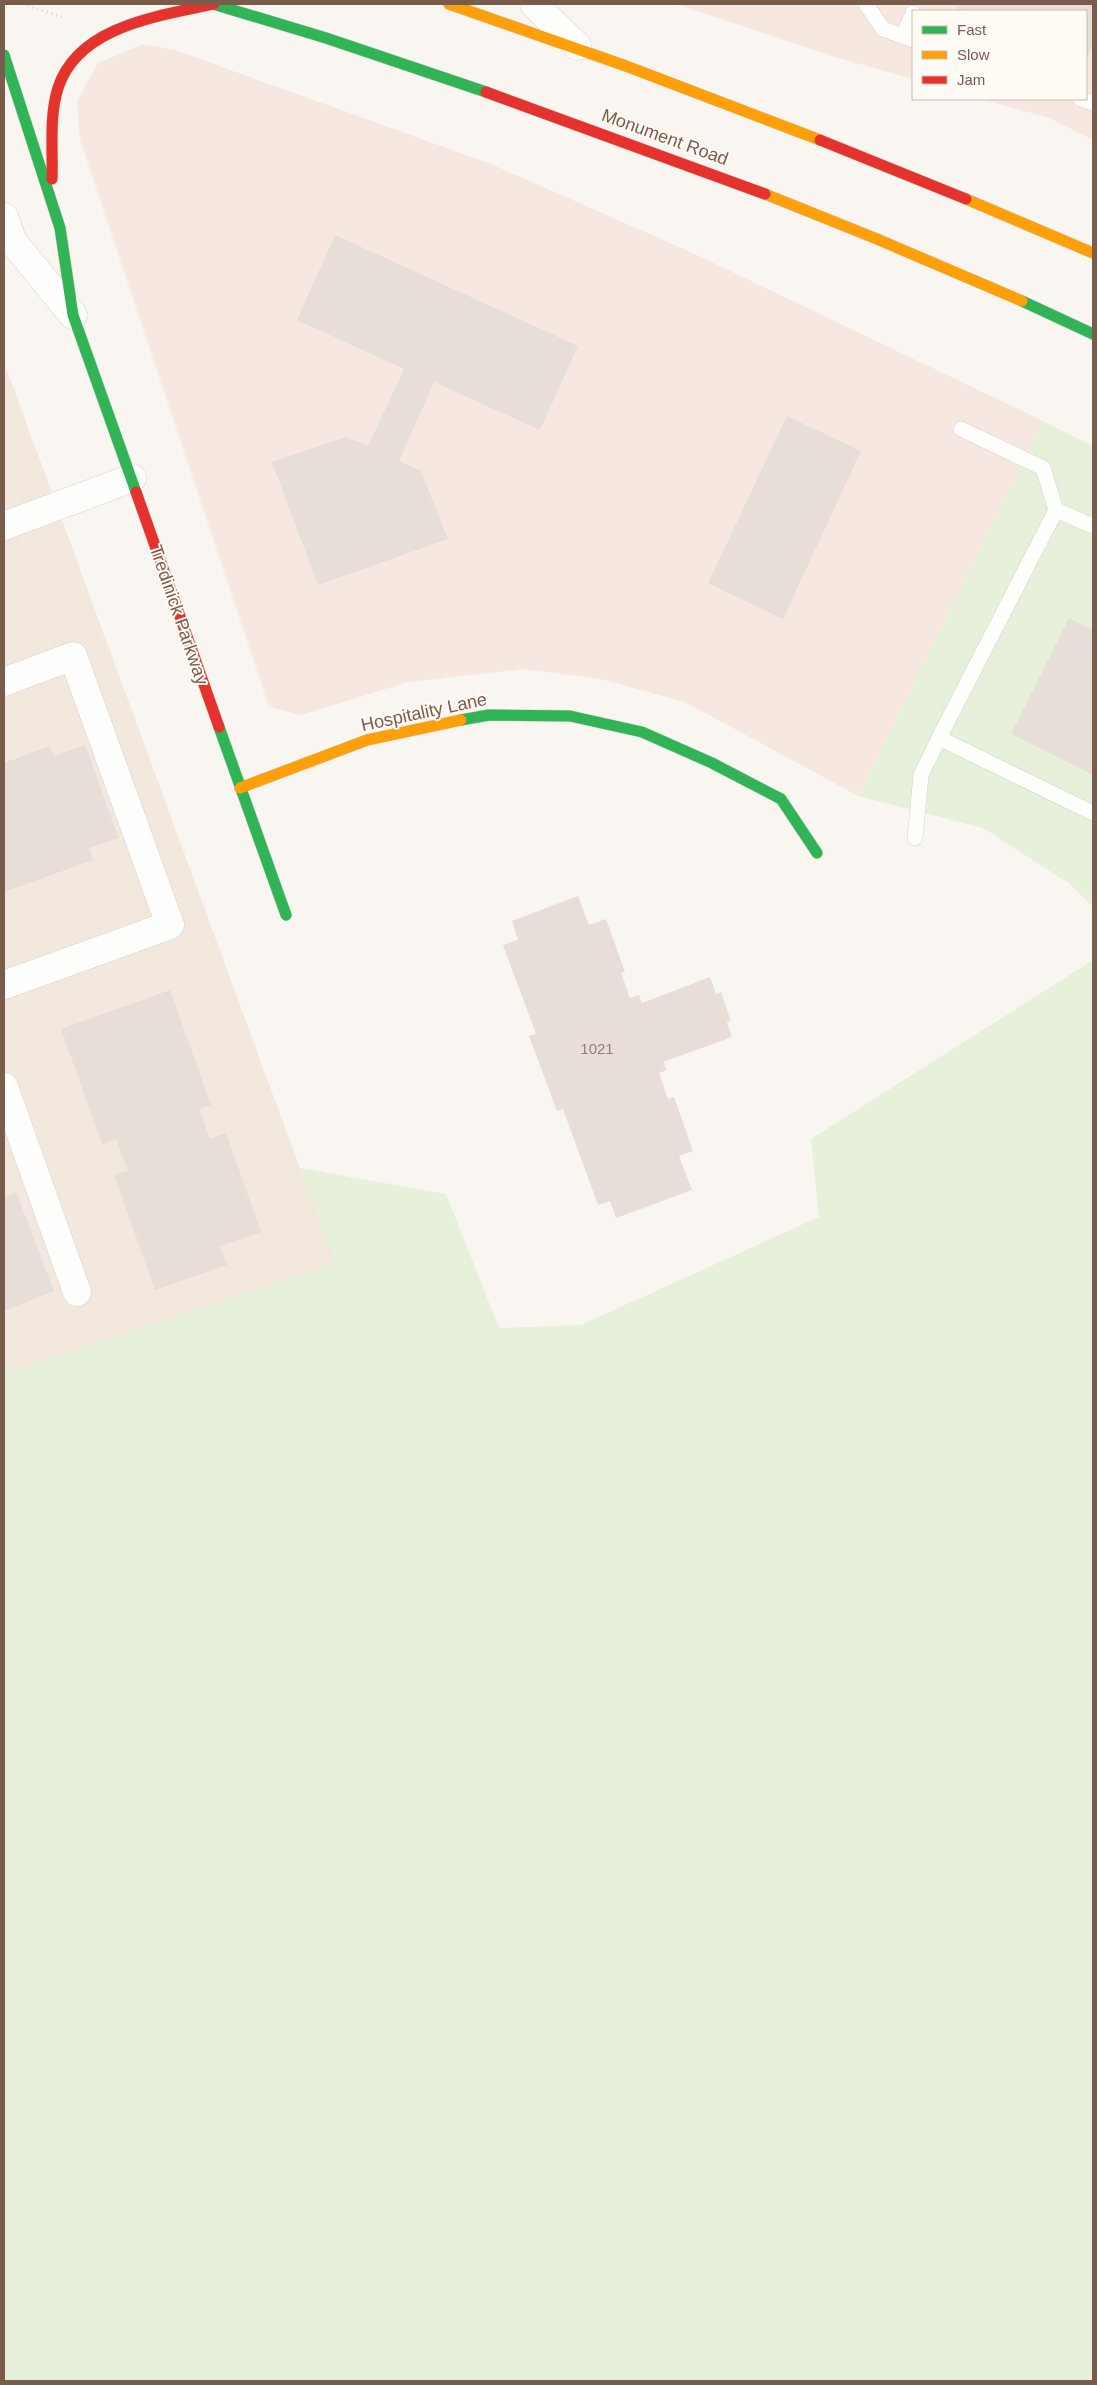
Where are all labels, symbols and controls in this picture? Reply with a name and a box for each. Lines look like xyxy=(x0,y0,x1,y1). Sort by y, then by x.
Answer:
legend xyxy=(912,10,1087,100)
text: Fast xyxy=(957,21,987,38)
text: Slow xyxy=(957,46,990,63)
text: Jam xyxy=(957,71,985,88)
street label: Monument Road xyxy=(599,105,731,169)
street label: Tredinick Parkway xyxy=(146,543,212,687)
street label: Hospitality Lane xyxy=(359,689,489,735)
house number: 1021 xyxy=(580,1040,614,1057)

